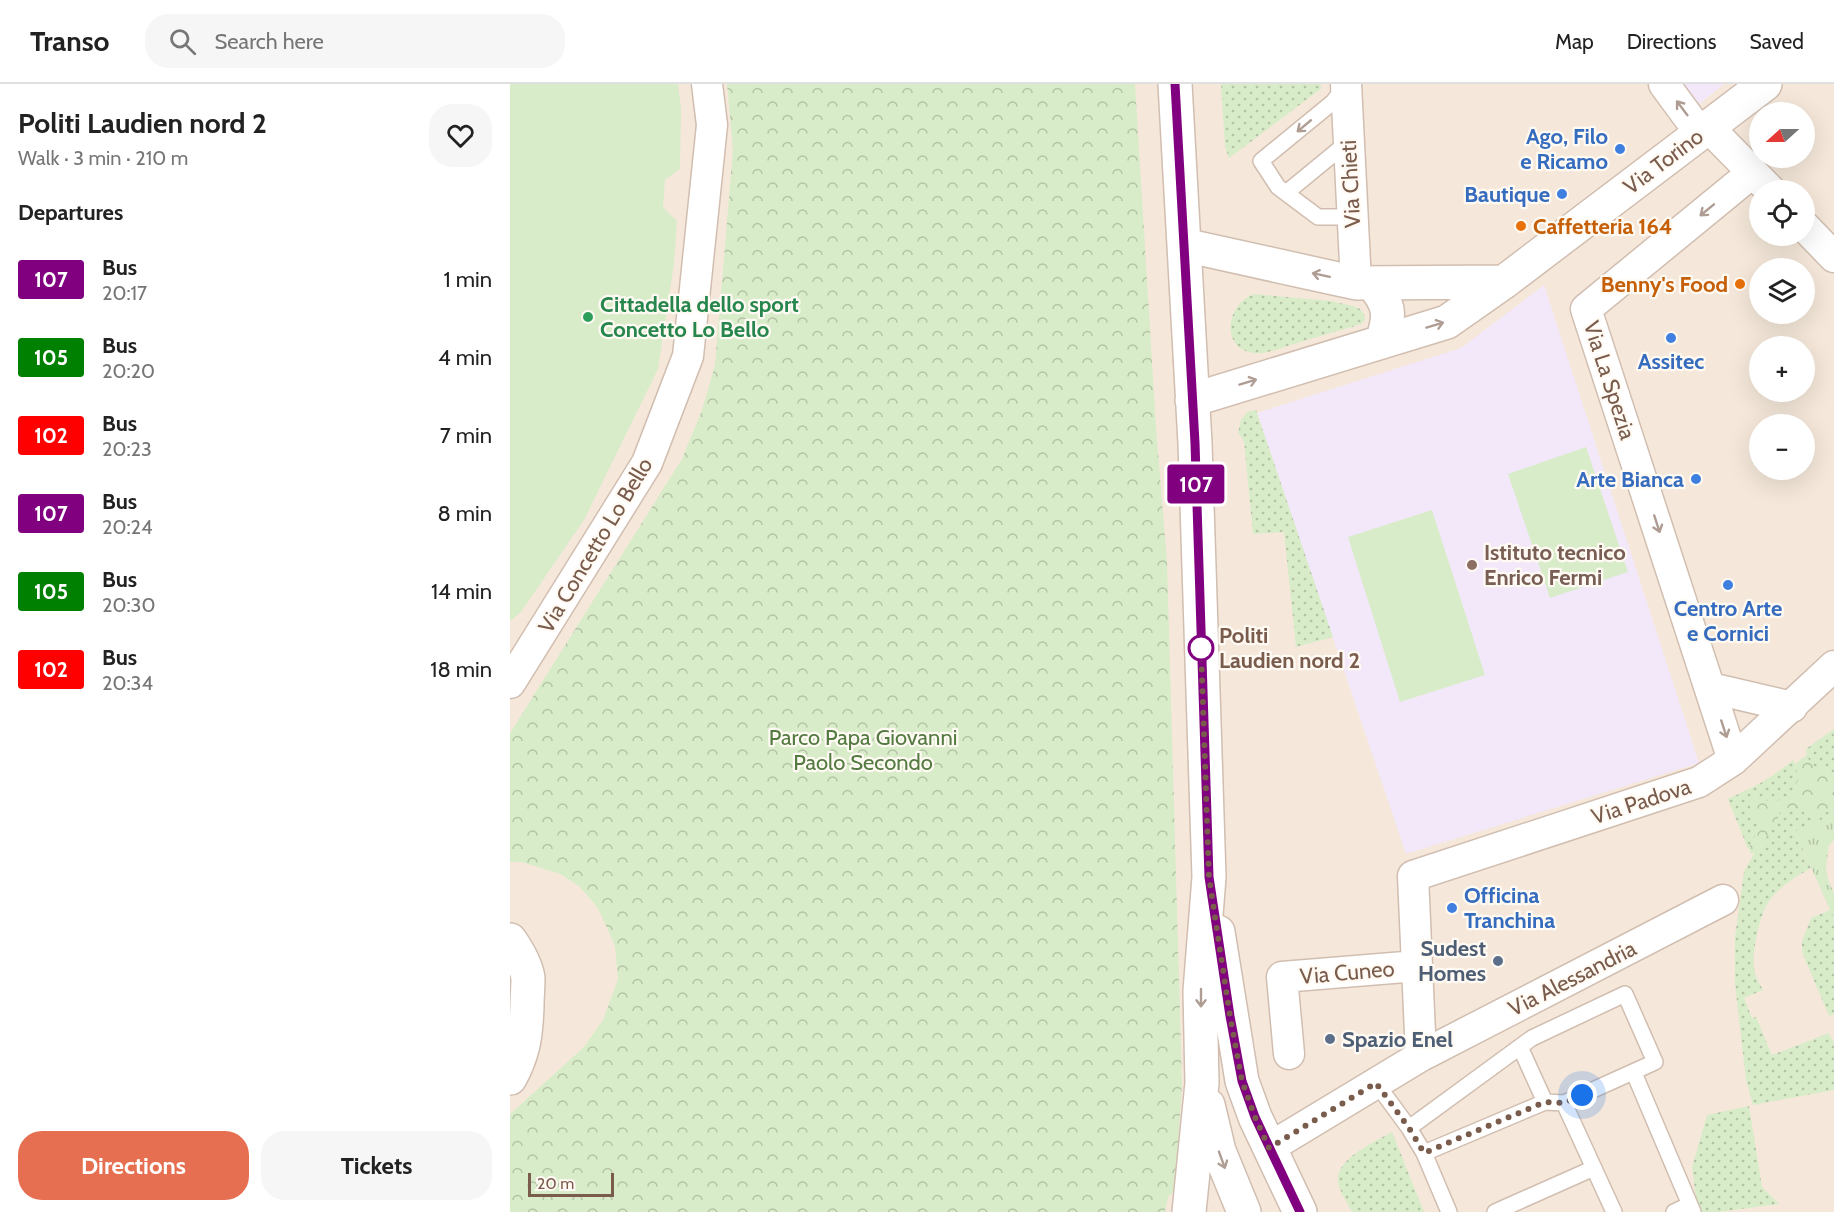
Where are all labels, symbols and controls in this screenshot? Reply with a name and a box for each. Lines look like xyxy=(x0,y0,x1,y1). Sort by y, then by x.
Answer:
search box xyxy=(145,14,565,68)
text: Transo xyxy=(30,24,109,58)
icon: search xyxy=(166,25,199,58)
text: Search here xyxy=(214,28,324,55)
text: Map xyxy=(1555,29,1594,54)
text: Directions xyxy=(1627,29,1716,54)
text: Saved xyxy=(1749,29,1804,54)
one-way arrow xyxy=(1676,101,1689,117)
north arrow xyxy=(1749,102,1815,168)
map controls xyxy=(1749,102,1815,480)
button: heart xyxy=(429,104,492,167)
text: Politi Laudien nord 2 xyxy=(18,106,267,140)
one-way arrow xyxy=(1297,119,1312,133)
place label: Ago, Filo e Ricamo xyxy=(1520,123,1608,175)
street label: Via Torino xyxy=(1618,123,1708,200)
street label: Via Chieti xyxy=(1335,139,1366,229)
marker: Ago, Filo e Ricamo xyxy=(1613,142,1627,156)
text: Walk · 3 min · 210 m xyxy=(18,146,188,170)
button: locate xyxy=(1749,180,1815,246)
place label: Bautique xyxy=(1464,181,1550,208)
marker: Bautique xyxy=(1555,187,1569,201)
text: Departures xyxy=(18,199,123,226)
one-way arrow xyxy=(1699,203,1715,216)
place label: Caffetteria 164 xyxy=(1533,213,1672,240)
marker: Caffetteria 164 xyxy=(1514,219,1528,233)
text: Bus xyxy=(102,254,137,281)
button: layers xyxy=(1749,258,1815,324)
text: 1 min xyxy=(444,266,492,293)
text: 107 xyxy=(34,267,68,292)
one-way arrow xyxy=(1311,269,1331,280)
place label: Benny's Food xyxy=(1601,271,1728,298)
marker: Benny's Food xyxy=(1733,277,1747,291)
text: 20:17 xyxy=(102,281,147,305)
place label: Cittadella dello sport Concetto Lo Bello xyxy=(600,291,799,343)
marker: Cittadella dello sport Concetto Lo Bello xyxy=(581,310,595,324)
street label: Via La Spezia xyxy=(1578,318,1641,443)
one-way arrow xyxy=(1425,319,1444,330)
marker: Assitec xyxy=(1664,331,1678,345)
text: Bus xyxy=(102,332,137,359)
button: + xyxy=(1749,336,1815,402)
text: 4 min xyxy=(438,344,492,371)
text: 105 xyxy=(34,345,68,370)
place label: Assitec xyxy=(1638,348,1704,375)
text: 20:20 xyxy=(102,359,155,383)
one-way arrow xyxy=(1238,376,1257,387)
text: Bus xyxy=(102,410,137,437)
button: − xyxy=(1749,414,1815,480)
text: 7 min xyxy=(440,422,492,449)
text: 102 xyxy=(34,423,68,448)
text: 20:23 xyxy=(102,437,152,461)
street label: Via Concetto Lo Bello xyxy=(532,453,658,638)
line badge: 107 xyxy=(1162,464,1230,504)
place label: Arte Bianca xyxy=(1576,466,1684,493)
text: 107 xyxy=(1179,472,1213,497)
marker: Arte Bianca xyxy=(1689,472,1703,486)
text: Bus xyxy=(102,488,137,515)
text: 8 min xyxy=(437,500,492,527)
text: 107 xyxy=(34,501,68,526)
one-way arrow xyxy=(1652,514,1663,533)
text: 20:24 xyxy=(102,515,153,539)
place label: Istituto tecnico Enrico Fermi xyxy=(1484,539,1626,591)
marker: Istituto tecnico Enrico Fermi xyxy=(1465,558,1479,572)
text: Bus xyxy=(102,566,137,593)
text: 14 min xyxy=(431,578,492,605)
marker: Centro Arte e Cornici xyxy=(1721,578,1735,592)
text: 105 xyxy=(34,579,68,604)
text: 20:30 xyxy=(102,593,155,617)
place label: Centro Arte e Cornici xyxy=(1674,595,1782,647)
place label: Politi Laudien nord 2 xyxy=(1219,622,1360,674)
marker: Politi Laudien nord 2 xyxy=(1188,635,1214,661)
text: Bus xyxy=(102,644,137,671)
text: 18 min xyxy=(430,656,492,683)
text: 102 xyxy=(34,657,68,682)
text: 20:34 xyxy=(102,671,153,695)
one-way arrow xyxy=(1719,719,1730,738)
park label: Parco Papa Giovanni Paolo Secondo xyxy=(769,724,957,776)
street label: Via Padova xyxy=(1588,773,1695,830)
place label: Officina Tranchina xyxy=(1464,882,1555,934)
marker: Officina Tranchina xyxy=(1445,901,1459,915)
street label: Via Alessandria xyxy=(1504,934,1641,1022)
place label: Sudest Homes xyxy=(1418,935,1486,987)
marker: Sudest Homes xyxy=(1491,954,1505,968)
street label: Via Cuneo xyxy=(1299,955,1396,990)
one-way arrow xyxy=(1195,988,1207,1008)
place label: Spazio Enel xyxy=(1342,1026,1453,1053)
marker: Spazio Enel xyxy=(1323,1032,1337,1046)
your location xyxy=(1567,1080,1597,1110)
button: Directions xyxy=(18,1131,249,1200)
button: Tickets xyxy=(261,1131,492,1200)
one-way arrow xyxy=(1218,1150,1229,1169)
scale bar xyxy=(528,1170,614,1198)
text: 20 m xyxy=(537,1174,574,1193)

